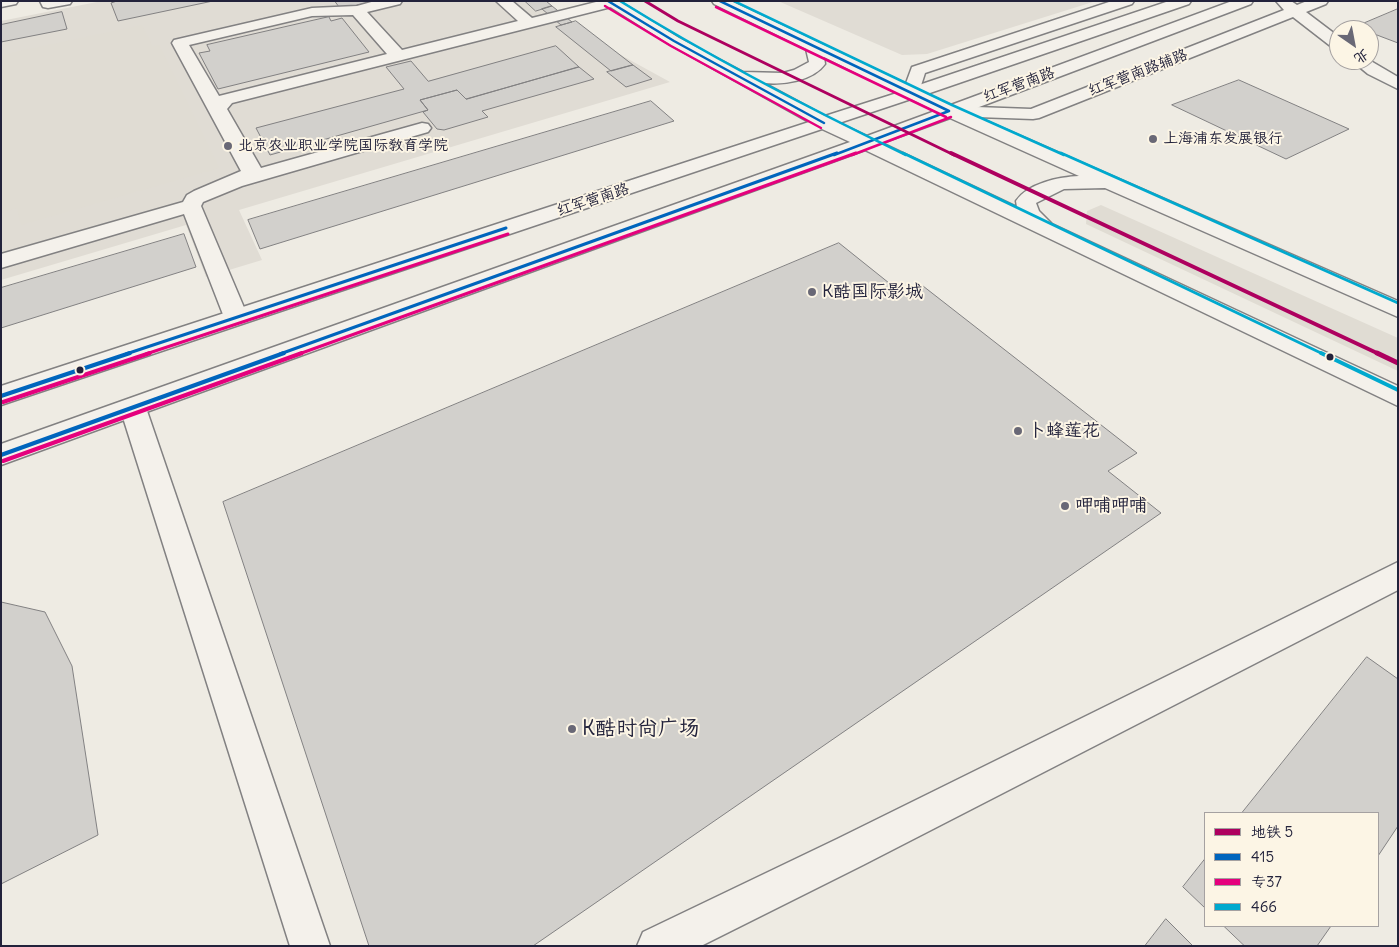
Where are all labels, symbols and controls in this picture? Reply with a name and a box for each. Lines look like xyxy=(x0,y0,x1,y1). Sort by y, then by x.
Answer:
north arrow xyxy=(1329,20,1379,70)
text: 北 xyxy=(1351,45,1372,68)
street label: 红军营南路辅路 xyxy=(1086,46,1190,100)
street label: 红军营南路 xyxy=(981,64,1057,106)
place label: 上海浦东发展银行 xyxy=(1163,130,1283,148)
marker: 上海浦东发展银行 xyxy=(1147,133,1159,145)
place label: 北京农业职业学院国际教育学院 xyxy=(238,137,448,155)
marker: 北京农业职业学院国际教育学院 xyxy=(222,140,234,152)
street label: 红军营南路 xyxy=(555,180,631,220)
place label: K酷国际影城 xyxy=(822,281,923,303)
marker: K酷国际影城 xyxy=(806,286,818,298)
unlabelled marker xyxy=(1325,352,1335,362)
unlabelled marker xyxy=(75,365,85,375)
place label: 卜蜂莲花 xyxy=(1028,420,1100,442)
marker: 卜蜂莲花 xyxy=(1012,425,1024,437)
place label: 呷哺呷哺 xyxy=(1075,495,1147,517)
marker: 呷哺呷哺 xyxy=(1059,500,1071,512)
place label: K酷时尚广场 xyxy=(582,716,700,742)
marker: K酷时尚广场 xyxy=(566,723,578,735)
legend xyxy=(1204,812,1379,927)
text: 地铁 5 xyxy=(1251,822,1293,841)
text: 415 xyxy=(1251,847,1274,866)
text: 专37 xyxy=(1251,872,1282,891)
text: 466 xyxy=(1251,897,1277,916)

